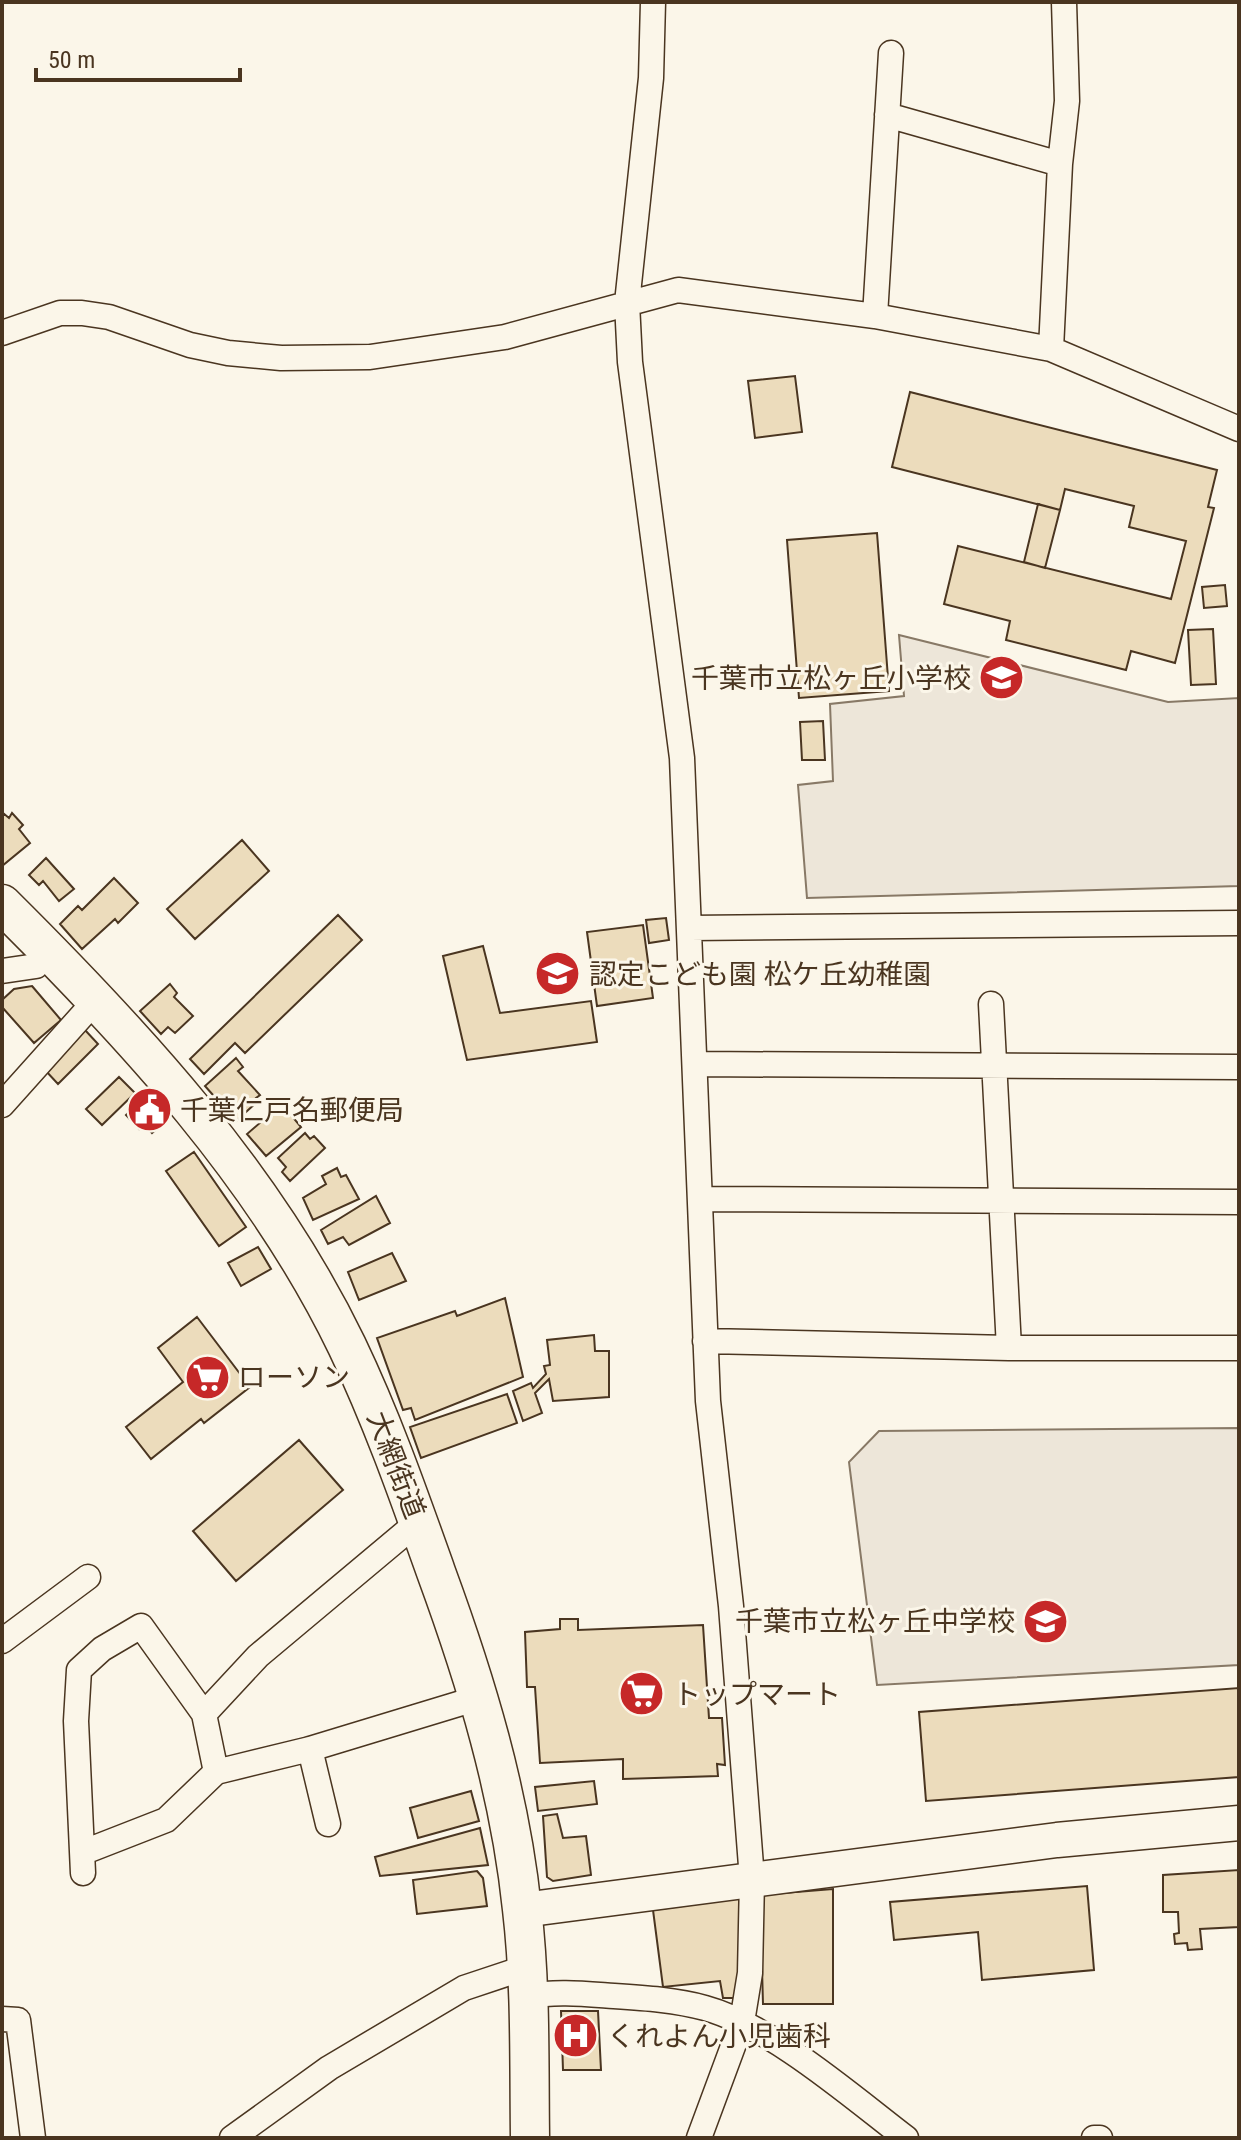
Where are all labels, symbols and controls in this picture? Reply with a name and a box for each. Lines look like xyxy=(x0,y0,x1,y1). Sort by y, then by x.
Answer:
scale bar xyxy=(36,32,240,82)
text: 50 m xyxy=(48,46,95,74)
school or university icon: 千葉市立松ヶ丘小学校 xyxy=(978,654,1026,702)
place label: 千葉市立松ヶ丘小学校 xyxy=(691,662,971,695)
school or university icon: 認定こども園 松ケ丘幼稚園 xyxy=(534,950,582,998)
place label: 認定こども園 松ケ丘幼稚園 xyxy=(589,958,931,991)
public building icon: 千葉仁戸名郵便局 xyxy=(125,1086,173,1134)
place label: 千葉仁戸名郵便局 xyxy=(180,1094,404,1127)
supermarket icon: ローソン xyxy=(183,1353,231,1401)
place label: ローソン xyxy=(238,1361,350,1394)
street label: 大網街道 xyxy=(361,1407,431,1523)
school or university icon: 千葉市立松ヶ丘中学校 xyxy=(1022,1597,1070,1645)
place label: 千葉市立松ヶ丘中学校 xyxy=(735,1605,1015,1638)
supermarket icon: トップマート xyxy=(618,1670,666,1718)
place label: トップマート xyxy=(673,1678,841,1711)
hospital icon: くれよん小児歯科 xyxy=(552,2012,600,2060)
place label: くれよん小児歯科 xyxy=(607,2020,831,2053)

